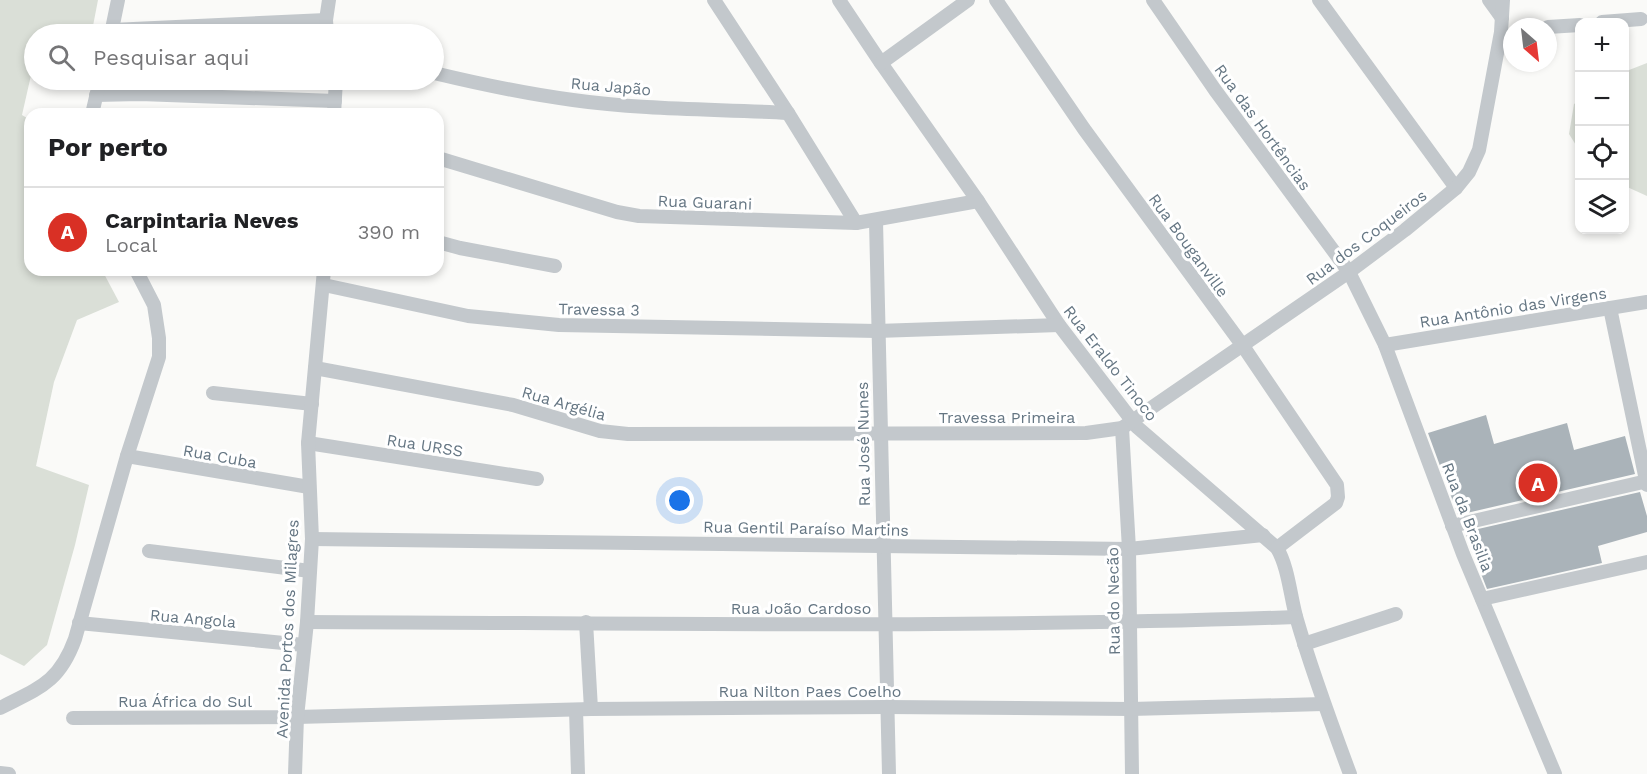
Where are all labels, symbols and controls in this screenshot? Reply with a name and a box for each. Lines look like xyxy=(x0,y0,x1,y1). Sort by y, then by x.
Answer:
north arrow xyxy=(1503,18,1557,72)
map controls xyxy=(1575,18,1629,234)
button: + xyxy=(1575,18,1629,72)
search box xyxy=(24,24,444,90)
icon: search xyxy=(45,41,78,74)
text: Pesquisar aqui xyxy=(93,45,249,70)
street label: Rua das Hortências xyxy=(1210,61,1315,194)
button: − xyxy=(1575,72,1629,126)
street label: Rua Japão xyxy=(570,74,652,99)
button: locate xyxy=(1575,126,1629,180)
text: Por perto xyxy=(48,132,168,162)
button: layers xyxy=(1575,180,1629,234)
street label: Rua dos Coqueiros xyxy=(1302,186,1430,289)
street label: Rua Bouganville xyxy=(1145,190,1233,301)
street label: Rua Guarani xyxy=(657,191,753,214)
text: Carpintaria Neves xyxy=(105,208,298,233)
text: A xyxy=(61,220,74,244)
text: 390 m xyxy=(358,220,420,244)
text: Local xyxy=(105,233,157,257)
street label: Rua Antônio das Virgens xyxy=(1418,283,1608,332)
street label: Travessa 3 xyxy=(558,299,640,320)
street label: Rua Eraldo Tinoco xyxy=(1060,302,1162,425)
street label: Rua José Nunes xyxy=(853,381,874,507)
street label: Rua Argélia xyxy=(520,382,608,425)
street label: Travessa Primeira xyxy=(939,408,1075,427)
street label: Rua URSS xyxy=(385,430,464,461)
street label: Rua Cuba xyxy=(182,441,258,472)
street label: Rua da Brasilia xyxy=(1438,460,1497,574)
pin: A xyxy=(1518,460,1558,506)
your location xyxy=(665,486,694,515)
street label: Rua Gentil Paraíso Martins xyxy=(703,517,909,540)
street label: Avenida Portos dos Milagres xyxy=(272,519,303,739)
street label: Rua do Necão xyxy=(1103,547,1124,655)
street label: Rua João Cardoso xyxy=(731,599,871,618)
street label: Rua Angola xyxy=(149,605,237,632)
street label: Rua Nilton Paes Coelho xyxy=(719,682,901,701)
street label: Rua África do Sul xyxy=(118,692,252,711)

